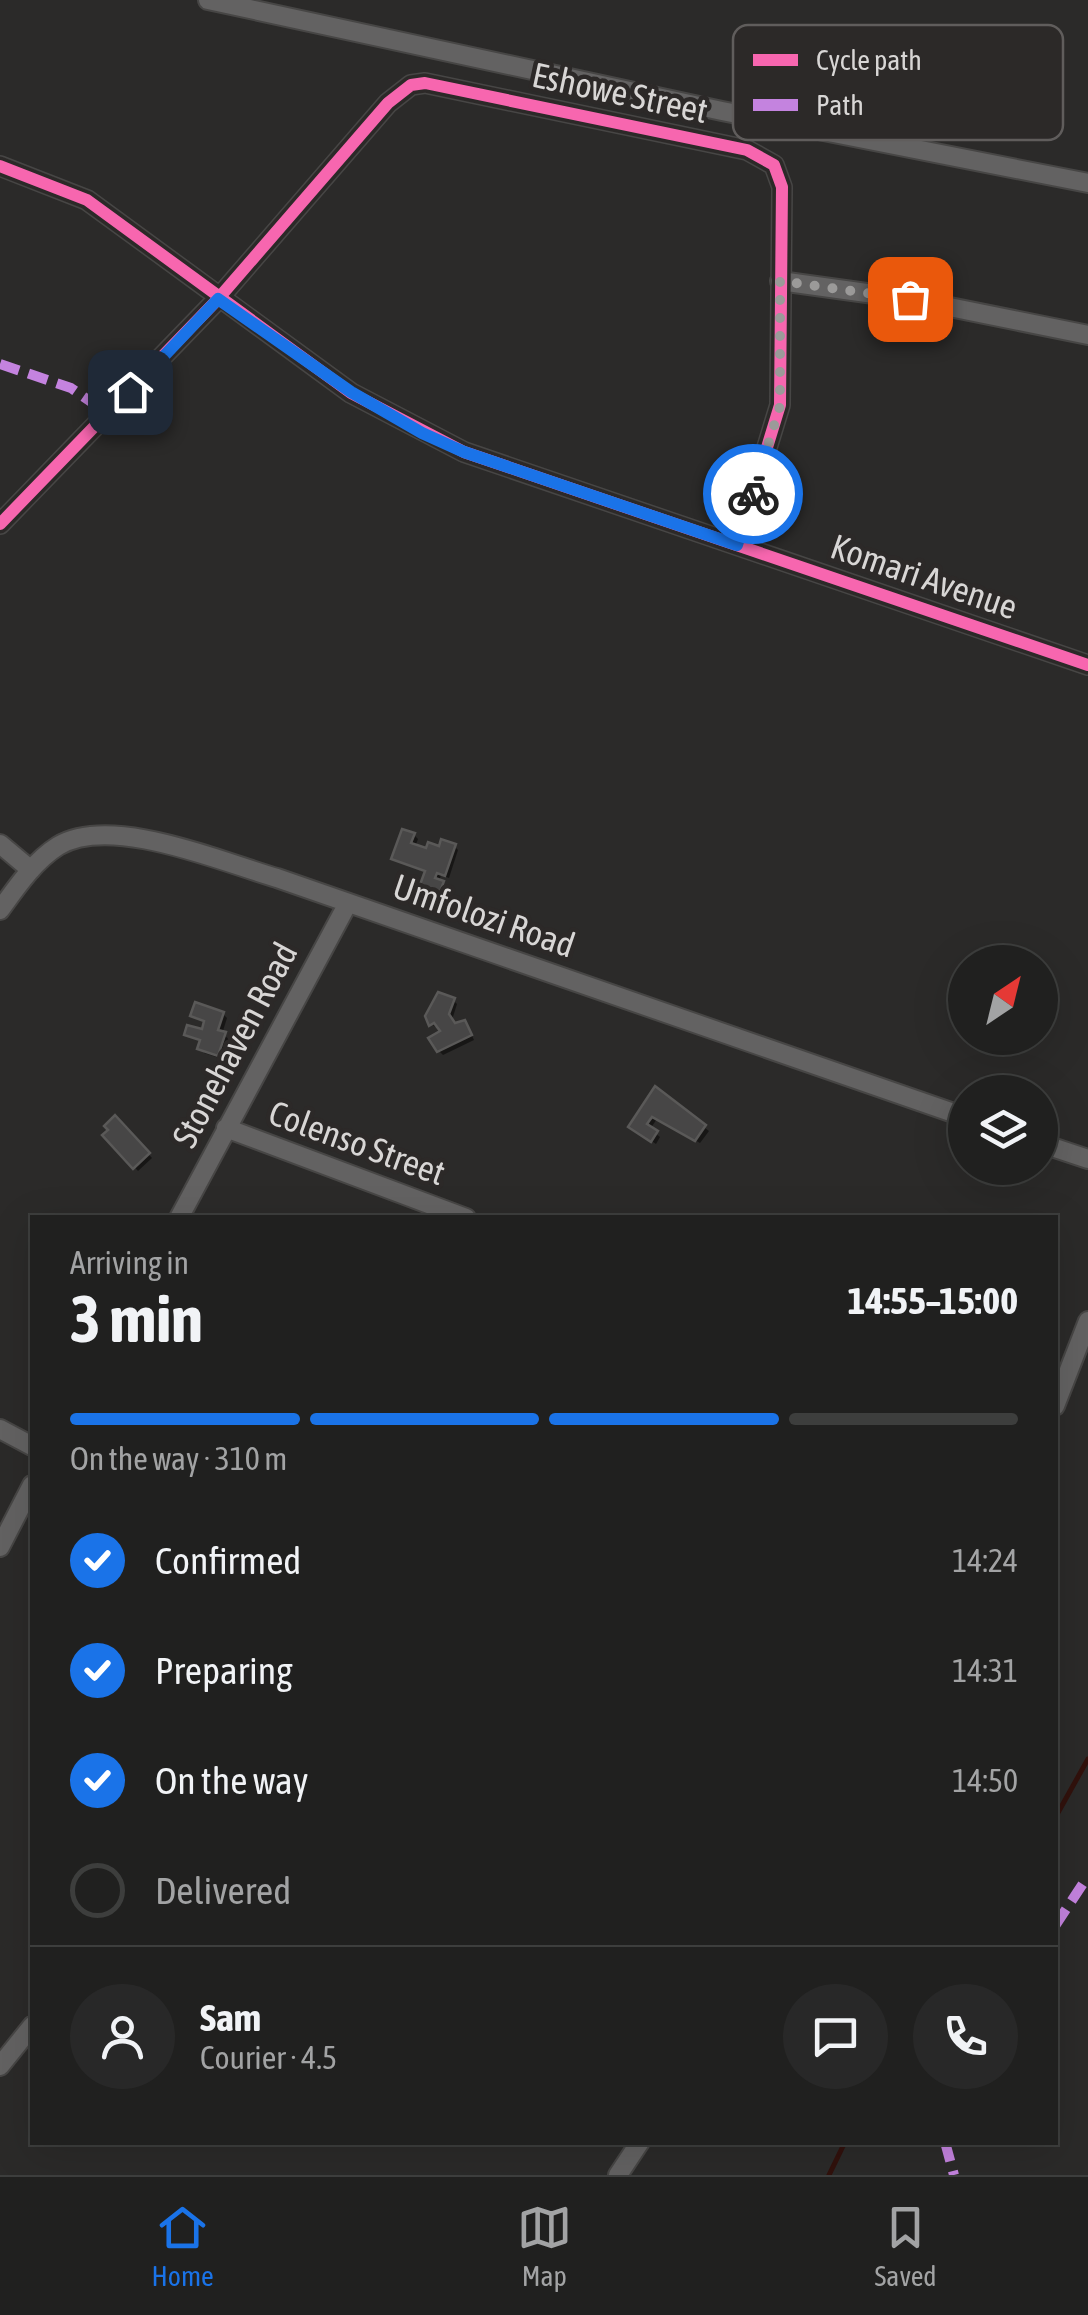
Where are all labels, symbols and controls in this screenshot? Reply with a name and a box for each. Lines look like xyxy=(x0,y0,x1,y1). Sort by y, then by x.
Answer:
legend xyxy=(733,25,1063,140)
text: Cycle path xyxy=(816,44,922,76)
street label: Eshowe Street xyxy=(529,54,712,130)
text: Path xyxy=(816,89,864,121)
pin xyxy=(868,257,953,342)
icon: bag xyxy=(883,272,938,327)
pin xyxy=(88,350,173,435)
icon: home xyxy=(103,365,158,420)
courier xyxy=(703,444,803,544)
icon: bike xyxy=(726,467,781,522)
street label: Komari Avenue xyxy=(826,525,1023,627)
street label: Umfolozi Road xyxy=(388,865,580,965)
street label: Stonehaven Road xyxy=(164,936,305,1153)
north arrow xyxy=(948,945,1058,1055)
map controls xyxy=(948,945,1058,1185)
button: layers xyxy=(948,1075,1058,1185)
street label: Colenso Street xyxy=(264,1092,451,1192)
text: Arriving in xyxy=(70,1244,189,1281)
text: 14:55–15:00 xyxy=(848,1279,1018,1322)
text: 3 min xyxy=(70,1281,203,1356)
text: On the way · 310 m xyxy=(70,1440,287,1477)
icon: check xyxy=(70,1533,125,1588)
text: Confirmed xyxy=(155,1539,301,1582)
text: 14:24 xyxy=(952,1542,1018,1579)
icon: check xyxy=(70,1643,125,1698)
text: Preparing xyxy=(155,1649,293,1692)
text: 14:31 xyxy=(952,1652,1018,1689)
icon: check xyxy=(70,1753,125,1808)
text: On the way xyxy=(155,1759,308,1802)
text: 14:50 xyxy=(952,1762,1018,1799)
text: Delivered xyxy=(155,1869,291,1912)
button: person xyxy=(70,1984,175,2089)
button: chat xyxy=(783,1984,888,2089)
button: phone xyxy=(913,1984,1018,2089)
text: Sam xyxy=(200,1996,261,2039)
text: Courier · 4.5 xyxy=(200,2039,337,2076)
tab: Home xyxy=(151,2200,214,2292)
tab: Map xyxy=(517,2200,572,2292)
tab: Saved xyxy=(875,2200,937,2292)

